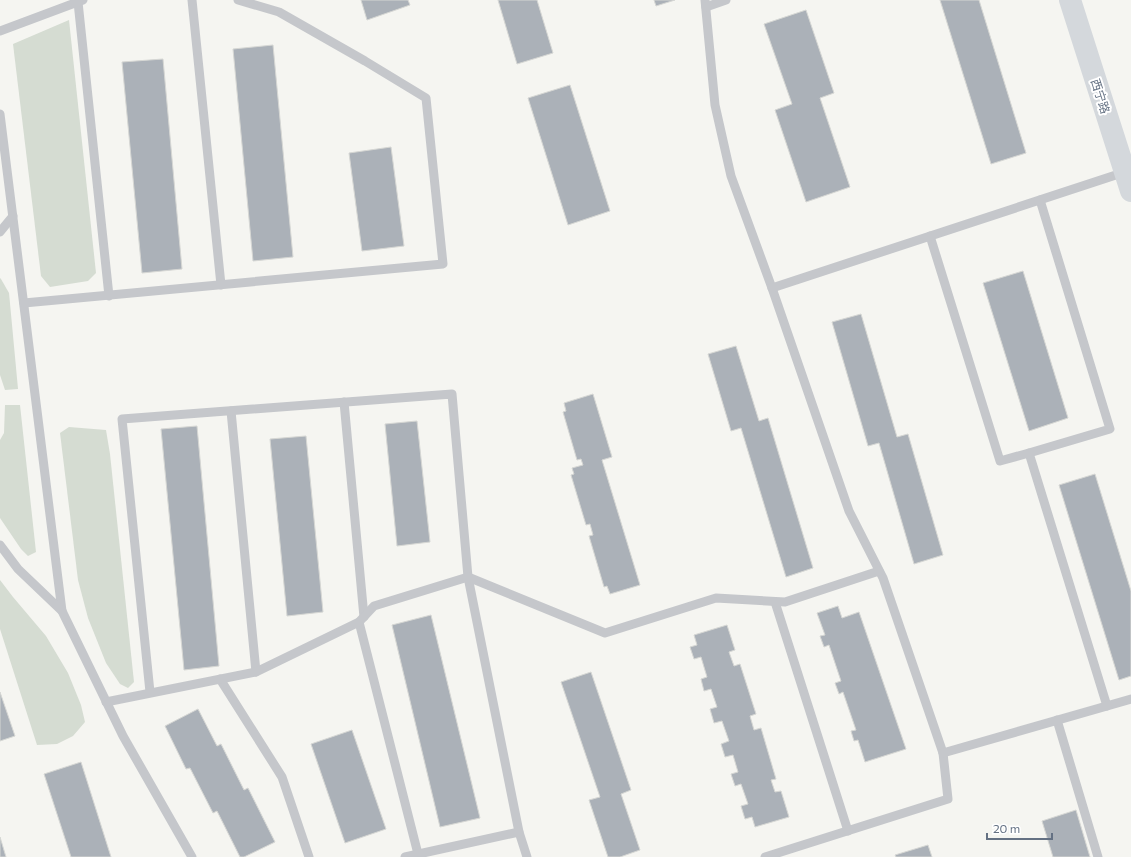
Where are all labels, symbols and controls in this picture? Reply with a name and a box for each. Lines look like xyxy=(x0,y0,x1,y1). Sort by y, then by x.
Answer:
street label: 西宁路 xyxy=(1089,77,1113,115)
scale bar xyxy=(987,815,1052,841)
text: 20 m xyxy=(993,821,1020,835)

